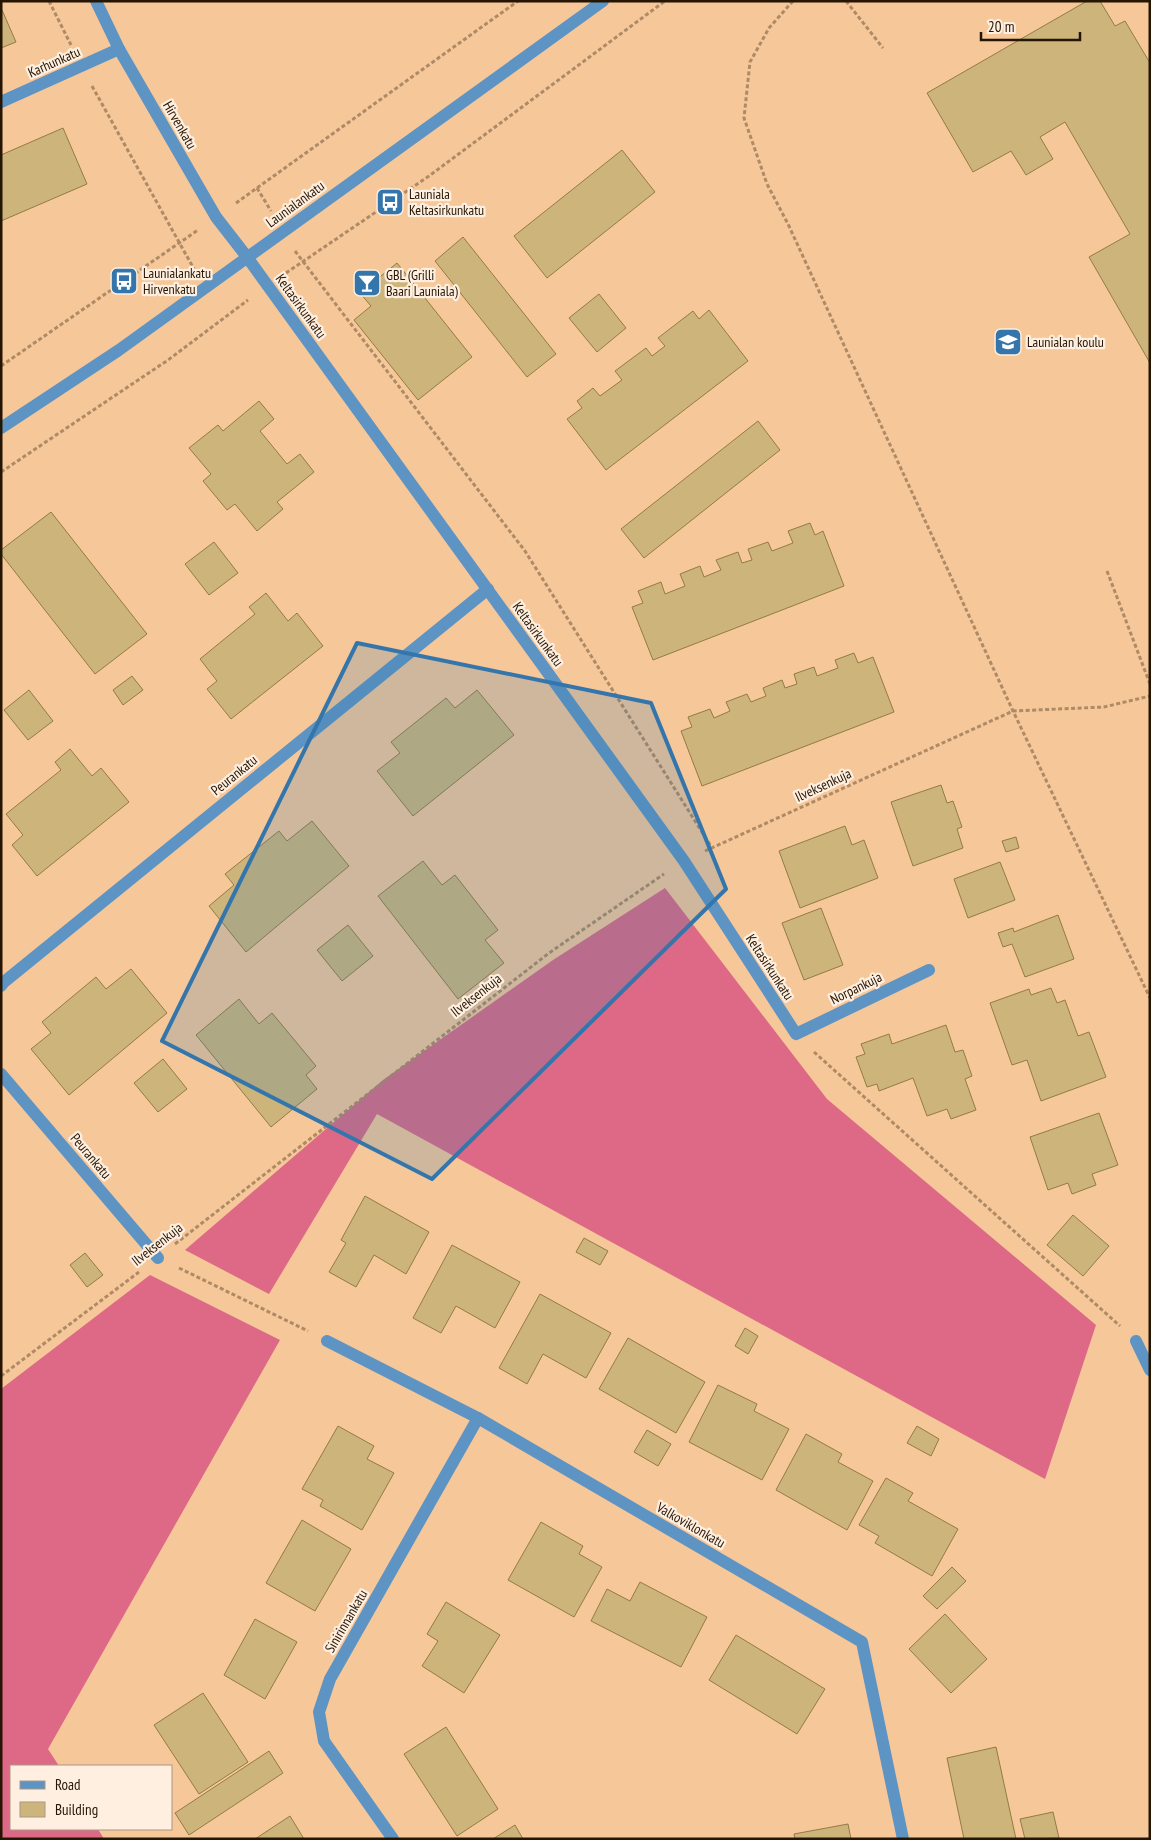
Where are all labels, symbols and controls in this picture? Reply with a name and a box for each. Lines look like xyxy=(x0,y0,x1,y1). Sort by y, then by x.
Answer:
scale bar xyxy=(981,10,1080,42)
text: 20 m xyxy=(988,17,1014,36)
street label: Karhunkatu xyxy=(25,43,83,81)
street label: Hirvenkatu xyxy=(159,98,201,152)
street label: Launialankatu xyxy=(262,177,328,231)
place label: Launiala Keltasirkunkatu xyxy=(409,185,484,219)
bus stop icon: Launiala Keltasirkunkatu xyxy=(375,187,405,217)
place label: Launialankatu Hirvenkatu xyxy=(143,264,211,298)
bus stop icon: Launialankatu Hirvenkatu xyxy=(109,266,139,296)
place label: GBL (Grilli Baari Launiala) xyxy=(386,266,459,300)
bar icon: GBL (Grilli Baari Launiala) xyxy=(352,268,382,298)
street label: Keltasirkunkatu xyxy=(272,270,330,342)
school or university icon: Launialan koulu xyxy=(993,327,1023,357)
place label: Launialan koulu xyxy=(1027,333,1104,351)
street label: Keltasirkunkatu xyxy=(509,598,567,670)
street label: Peurankatu xyxy=(207,751,261,799)
street label: Ilveksenkuja xyxy=(792,764,854,806)
street label: Keltasirkunkatu xyxy=(742,931,798,1003)
street label: Norpankuja xyxy=(827,968,885,1008)
street label: Ilveksenkuja xyxy=(447,969,505,1021)
street label: Peurankatu xyxy=(67,1129,115,1183)
street label: Ilveksenkuja xyxy=(128,1218,186,1270)
street label: Valkoviklonkatu xyxy=(653,1498,729,1552)
street label: Sinirinnankatu xyxy=(321,1586,371,1656)
legend xyxy=(10,1765,172,1830)
text: Road xyxy=(55,1775,81,1794)
text: Building xyxy=(55,1800,98,1819)

